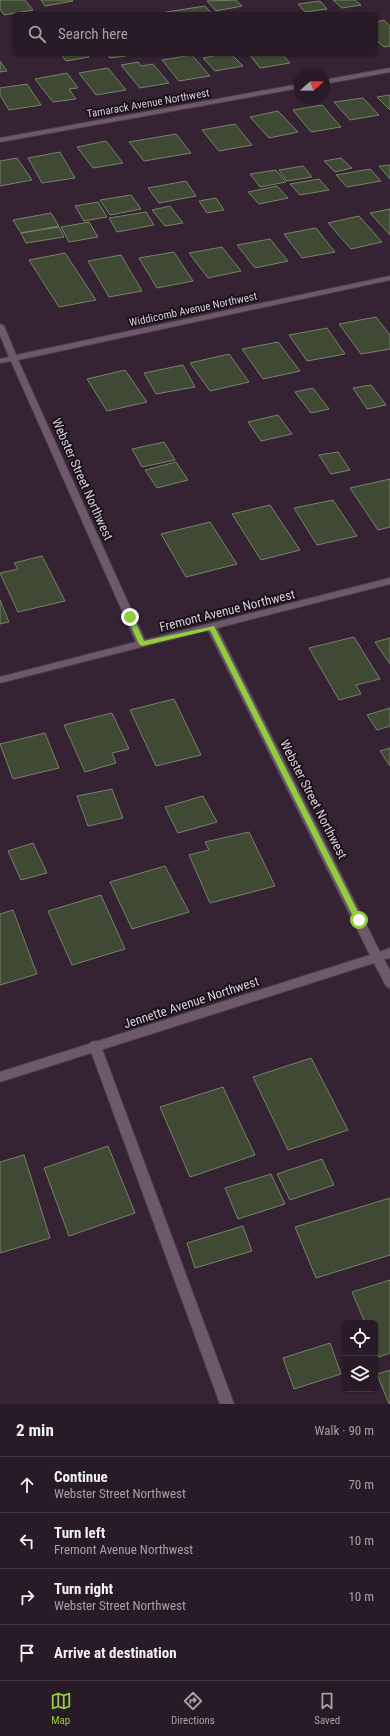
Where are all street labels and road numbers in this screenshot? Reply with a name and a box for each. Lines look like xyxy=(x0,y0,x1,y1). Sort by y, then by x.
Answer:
street label: Tamarack Avenue Northwest xyxy=(86,86,210,121)
street label: Widdicomb Avenue Northwest xyxy=(128,290,258,329)
street label: Webster Street Northwest xyxy=(49,416,116,543)
street label: Fremont Avenue Northwest xyxy=(158,586,297,635)
street label: Webster Street Northwest xyxy=(277,737,350,861)
street label: Jennette Avenue Northwest xyxy=(122,973,261,1031)

